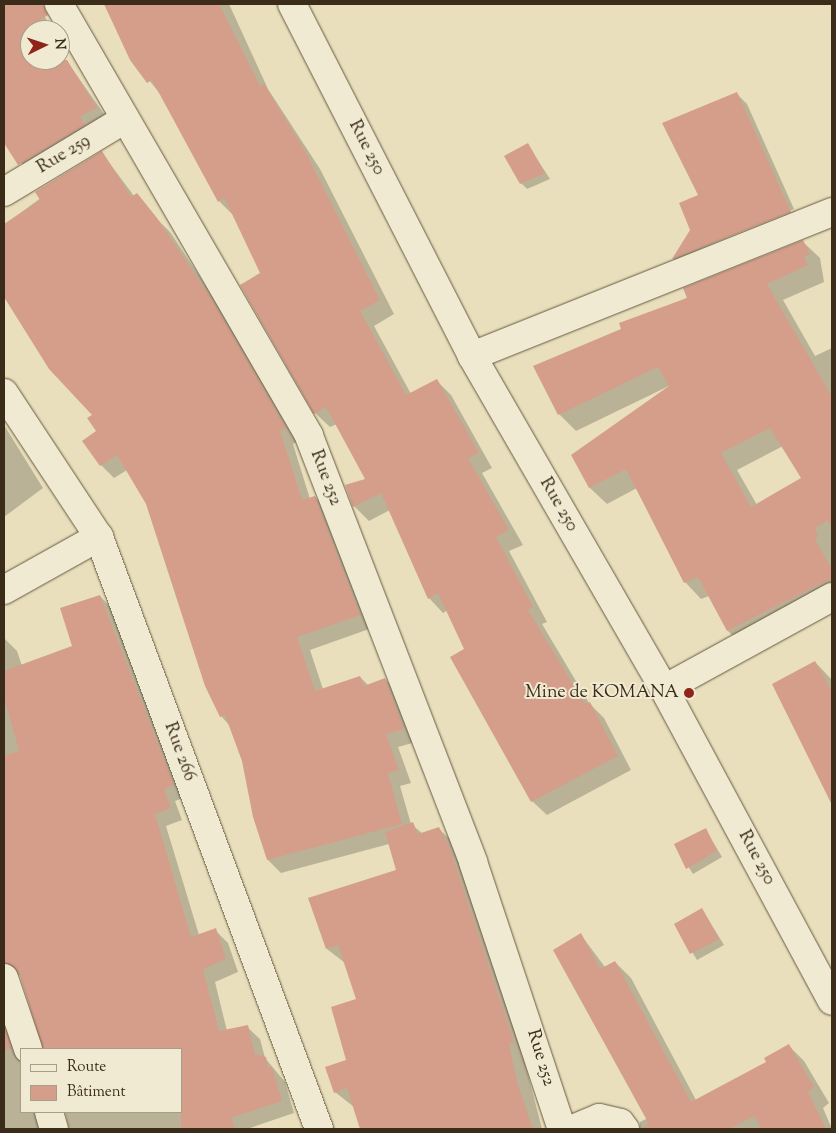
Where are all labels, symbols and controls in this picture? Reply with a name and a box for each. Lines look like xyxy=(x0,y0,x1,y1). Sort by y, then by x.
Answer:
north arrow xyxy=(20,20,70,70)
text: N xyxy=(49,38,69,50)
street label: Rue 250 xyxy=(343,117,389,179)
street label: Rue 259 xyxy=(33,131,95,179)
street label: Rue 252 xyxy=(305,447,345,509)
street label: Rue 250 xyxy=(534,474,582,536)
place label: Mine de KOMANA xyxy=(525,682,679,704)
marker: Mine de KOMANA xyxy=(683,687,695,699)
street label: Rue 266 xyxy=(158,720,200,784)
street label: Rue 250 xyxy=(733,827,779,889)
street label: Rue 252 xyxy=(521,1027,559,1089)
legend xyxy=(20,1048,182,1113)
text: Route xyxy=(67,1057,106,1078)
text: Bâtiment xyxy=(67,1082,126,1103)

